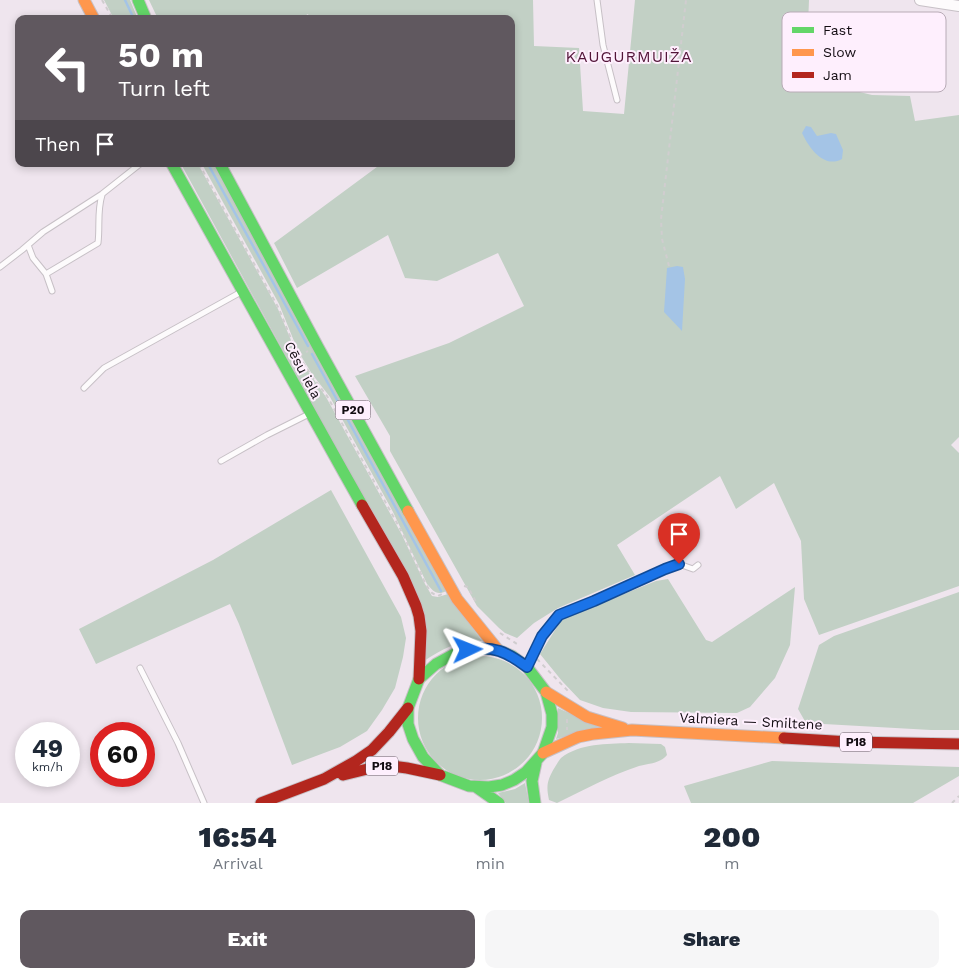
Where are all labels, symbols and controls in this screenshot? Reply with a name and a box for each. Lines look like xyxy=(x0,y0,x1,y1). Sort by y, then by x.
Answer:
legend xyxy=(782,12,946,92)
text: Fast xyxy=(823,22,852,38)
text: 50 m xyxy=(118,34,204,76)
icon: left xyxy=(35,35,100,100)
text: Slow xyxy=(823,44,856,60)
district label: KAUGURMUIŽA xyxy=(566,47,692,66)
text: Jam xyxy=(823,67,852,83)
text: Turn left xyxy=(118,76,210,101)
icon: arrive xyxy=(91,130,119,158)
text: Then xyxy=(35,133,81,156)
street label: Cēsu iela xyxy=(281,339,325,401)
road number: P20 xyxy=(336,400,370,420)
pin xyxy=(658,513,700,564)
icon: arrive xyxy=(665,520,693,548)
position arrow xyxy=(441,623,493,675)
street label: Valmiera — Smiltene xyxy=(679,709,823,733)
speed limit sign: 60 xyxy=(90,722,155,787)
road number: P18 xyxy=(840,732,872,752)
text: 49 xyxy=(32,734,63,763)
road number: P18 xyxy=(366,756,398,776)
text: km/h xyxy=(32,760,63,774)
text: 16:54 xyxy=(199,819,277,854)
text: 1 xyxy=(483,819,497,854)
text: 200 xyxy=(703,819,760,854)
text: Arrival xyxy=(213,854,263,873)
text: min xyxy=(475,854,505,873)
text: m xyxy=(724,854,740,873)
button: Exit xyxy=(20,910,475,968)
button: Share xyxy=(485,910,939,968)

